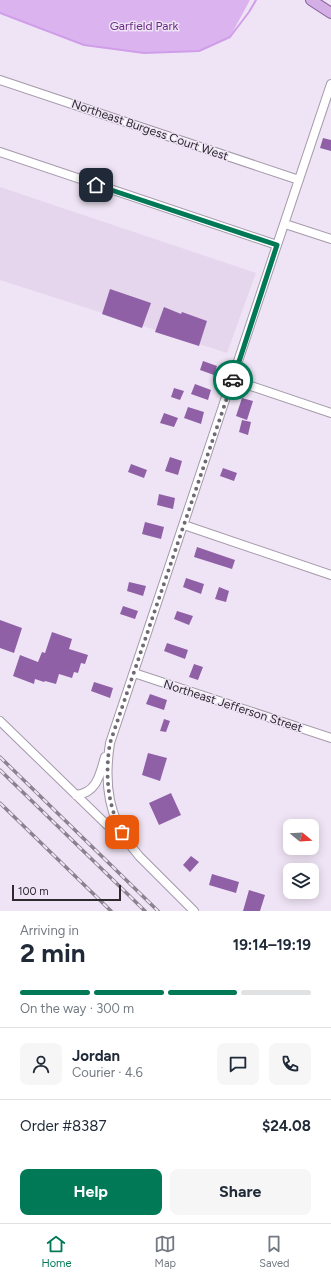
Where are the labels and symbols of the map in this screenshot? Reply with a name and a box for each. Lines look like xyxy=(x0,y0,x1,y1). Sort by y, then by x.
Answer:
park label: Garfield Park xyxy=(110,19,178,33)
street label: Northeast Burgess Court West xyxy=(70,97,231,164)
pin xyxy=(79,168,113,202)
courier xyxy=(213,360,253,400)
street label: Northeast Jefferson Street xyxy=(162,677,305,735)
pin xyxy=(105,815,139,849)
north arrow xyxy=(283,819,319,855)
scale bar xyxy=(12,883,121,902)

